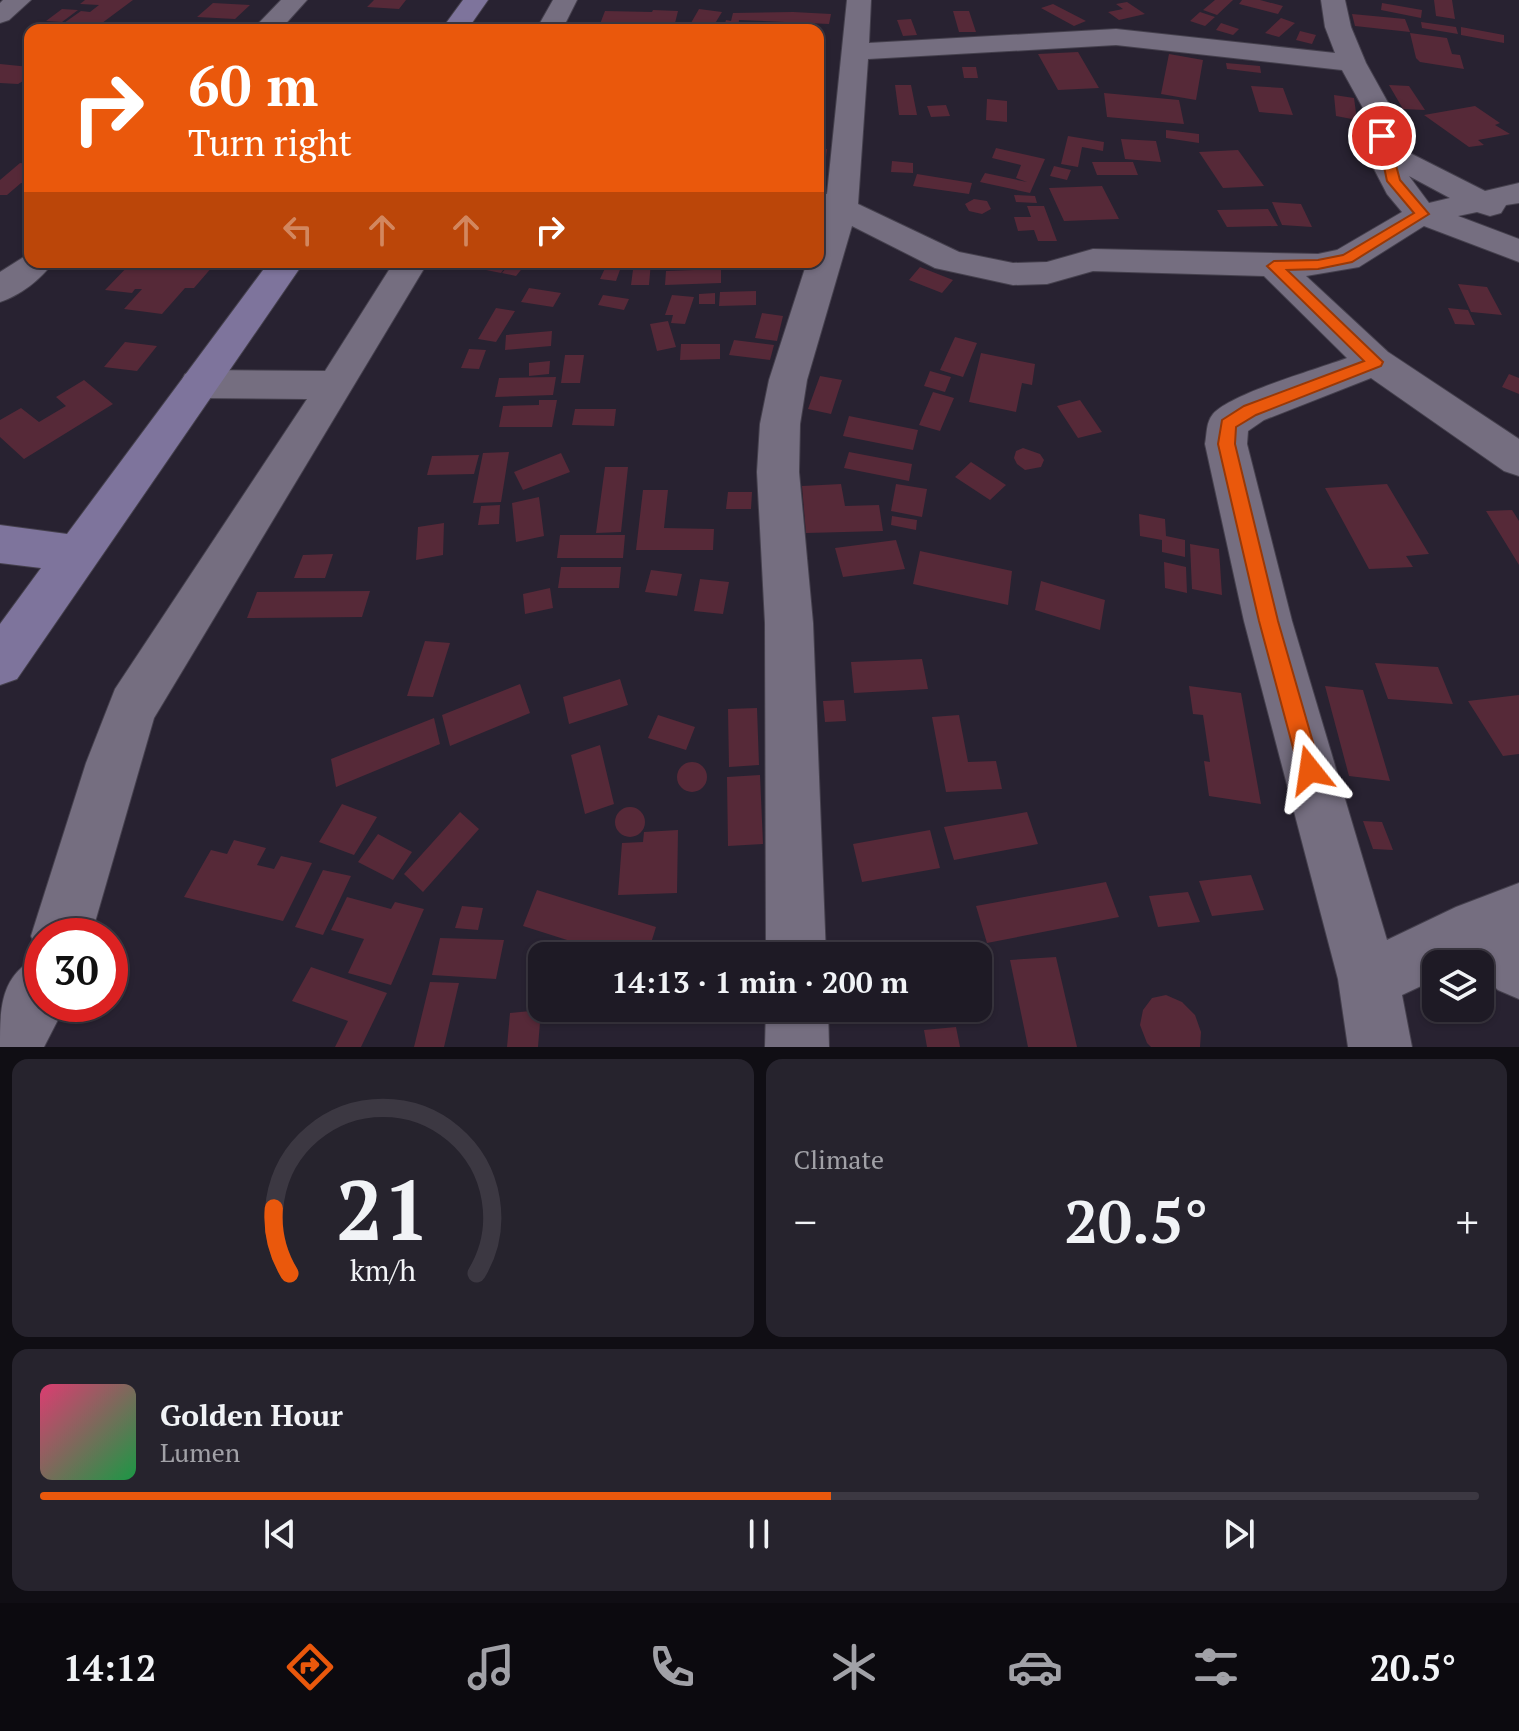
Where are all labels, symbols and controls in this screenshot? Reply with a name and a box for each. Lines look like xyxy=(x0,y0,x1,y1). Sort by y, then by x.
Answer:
text: 60 m xyxy=(188,48,318,122)
icon: right xyxy=(56,56,160,160)
pin xyxy=(1348,102,1416,170)
icon: arrive xyxy=(1360,114,1404,158)
text: Turn right xyxy=(188,119,352,166)
icon: left xyxy=(276,208,320,252)
icon: ahead xyxy=(360,208,404,252)
icon: ahead xyxy=(444,208,488,252)
icon: right xyxy=(528,208,572,252)
position arrow xyxy=(1268,728,1352,812)
speed limit sign: 30 xyxy=(24,918,128,1022)
map controls xyxy=(1422,950,1494,1022)
button: layers xyxy=(1422,950,1494,1022)
text: 14:13 · 1 min · 200 m xyxy=(612,962,908,1002)
text: Climate xyxy=(794,1142,884,1176)
text: 21 xyxy=(336,1154,430,1264)
text: 20.5° xyxy=(1064,1181,1208,1260)
text: − xyxy=(794,1192,817,1251)
text: + xyxy=(1456,1192,1479,1251)
text: km/h xyxy=(350,1251,416,1289)
text: Golden Hour xyxy=(160,1395,343,1435)
text: Lumen xyxy=(160,1435,240,1469)
icon: previous xyxy=(258,1512,302,1556)
icon: pause xyxy=(737,1512,781,1556)
icon: next xyxy=(1217,1512,1261,1556)
icon: directions xyxy=(282,1639,338,1695)
icon: music xyxy=(463,1639,519,1695)
icon: phone xyxy=(644,1639,700,1695)
icon: climate xyxy=(826,1639,882,1695)
icon: car xyxy=(1007,1639,1063,1695)
icon: filters xyxy=(1188,1639,1244,1695)
text: 14:12 xyxy=(63,1644,156,1691)
text: 20.5° xyxy=(1370,1644,1456,1691)

